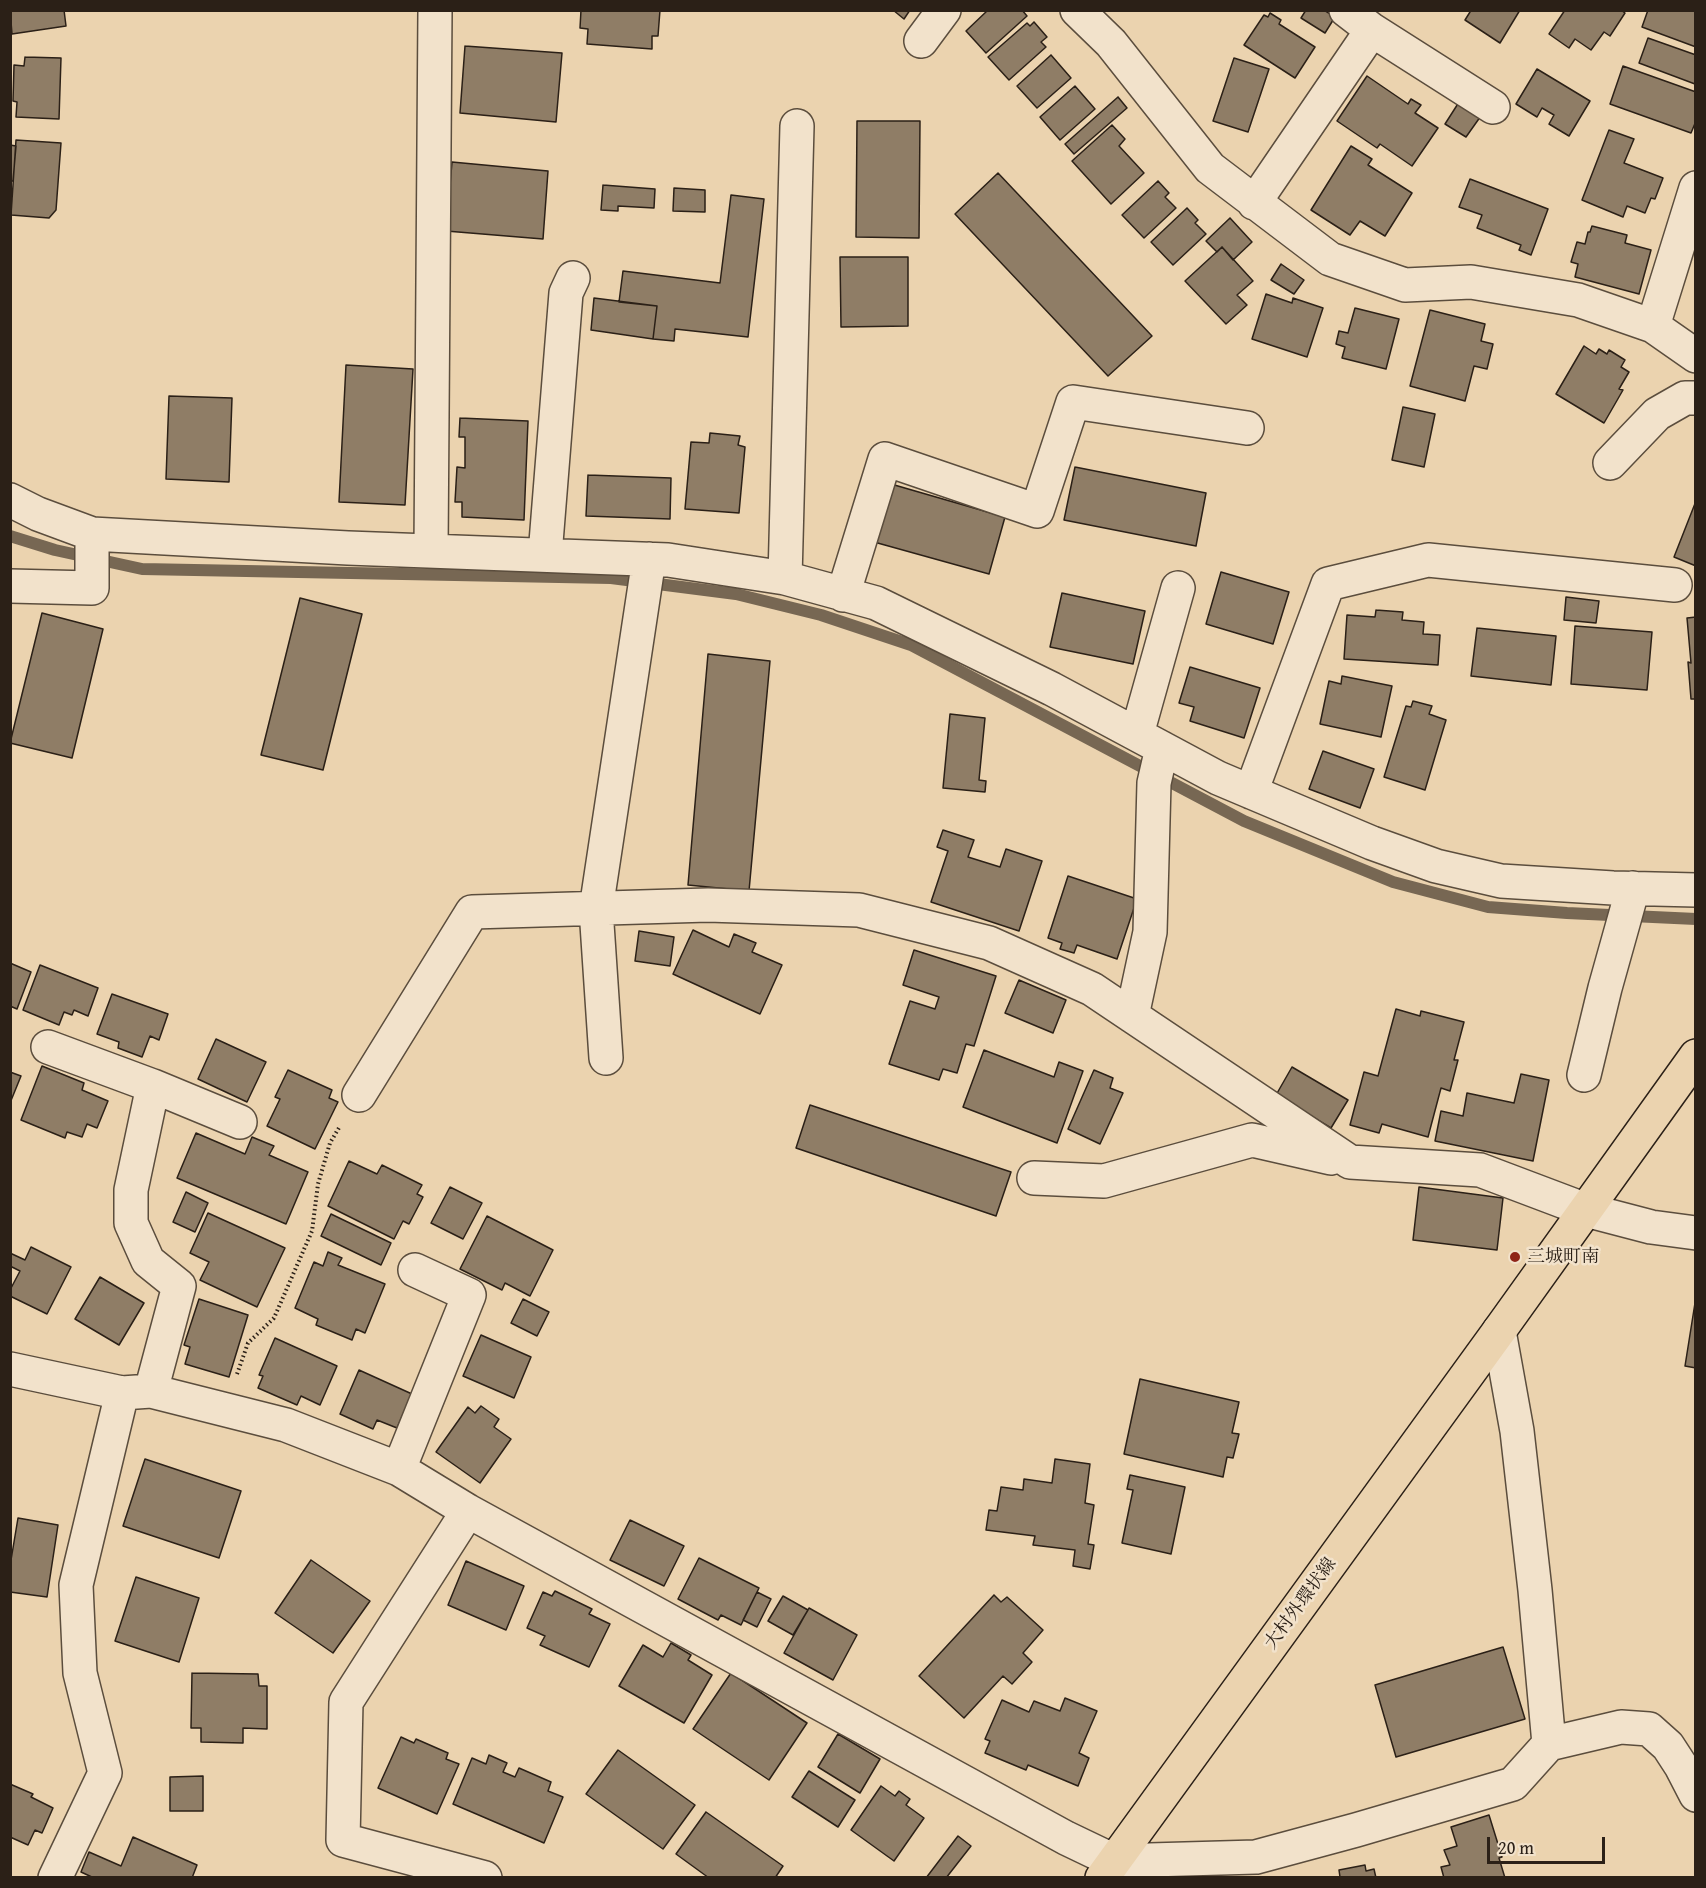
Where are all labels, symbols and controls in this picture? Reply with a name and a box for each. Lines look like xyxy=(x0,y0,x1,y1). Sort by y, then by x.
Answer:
place label: 三城町南 xyxy=(1527,1246,1599,1268)
marker: 三城町南 xyxy=(1508,1250,1522,1264)
street label: 大村外環状線 xyxy=(1261,1554,1341,1654)
scale bar xyxy=(1490,1825,1608,1863)
text: 20 m xyxy=(1498,1834,1534,1861)

